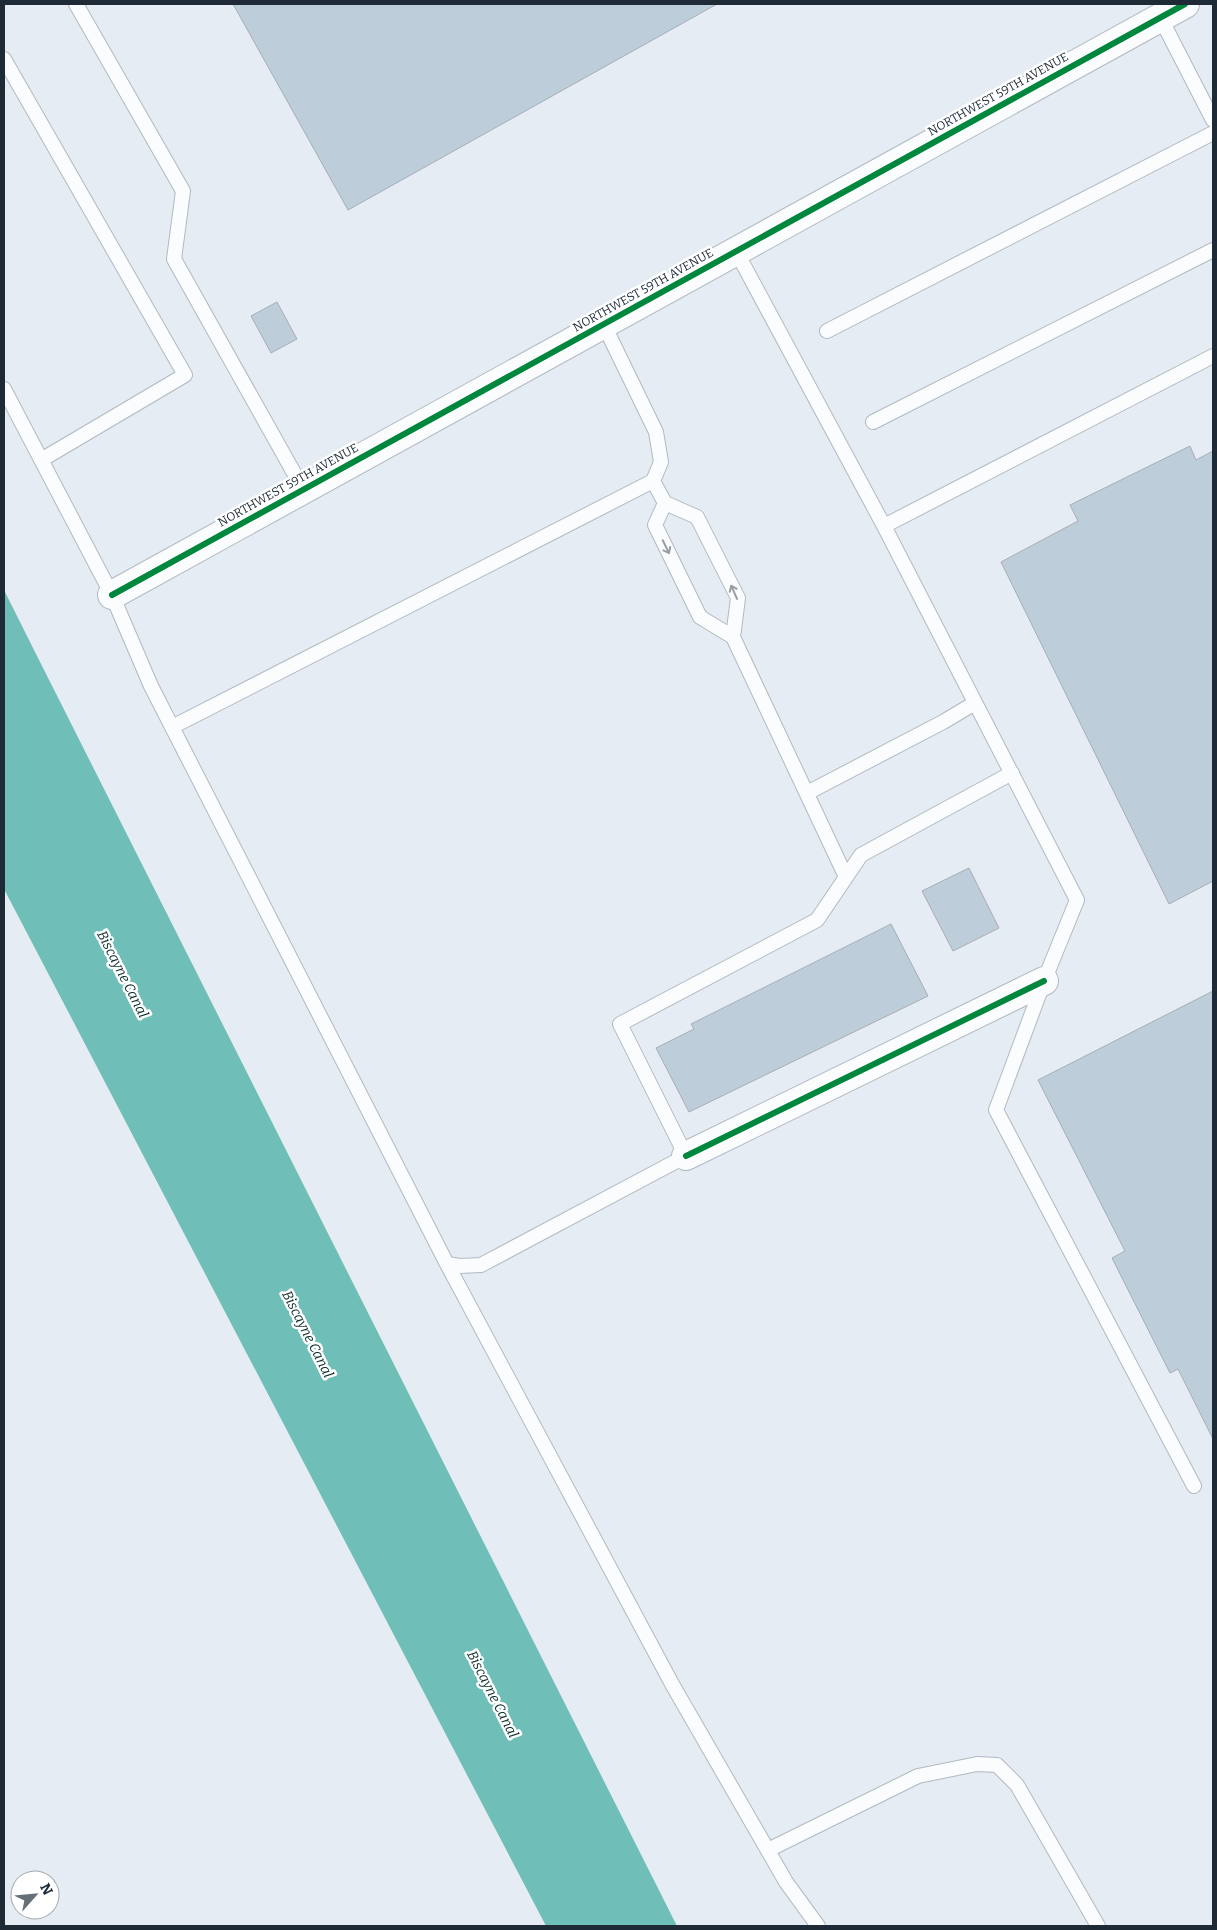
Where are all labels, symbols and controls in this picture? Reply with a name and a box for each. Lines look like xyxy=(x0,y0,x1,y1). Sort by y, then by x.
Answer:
street label: NORTHWEST 59TH AVENUE xyxy=(925,49,1071,139)
street label: NORTHWEST 59TH AVENUE xyxy=(570,245,716,335)
street label: NORTHWEST 59TH AVENUE xyxy=(215,440,361,530)
one-way arrow xyxy=(662,539,671,554)
one-way arrow xyxy=(729,585,739,600)
water label: Biscayne Canal xyxy=(93,928,152,1021)
water label: Biscayne Canal xyxy=(278,1288,337,1381)
water label: Biscayne Canal xyxy=(463,1648,522,1741)
north arrow xyxy=(10,1870,60,1920)
text: N xyxy=(36,1881,56,1898)

